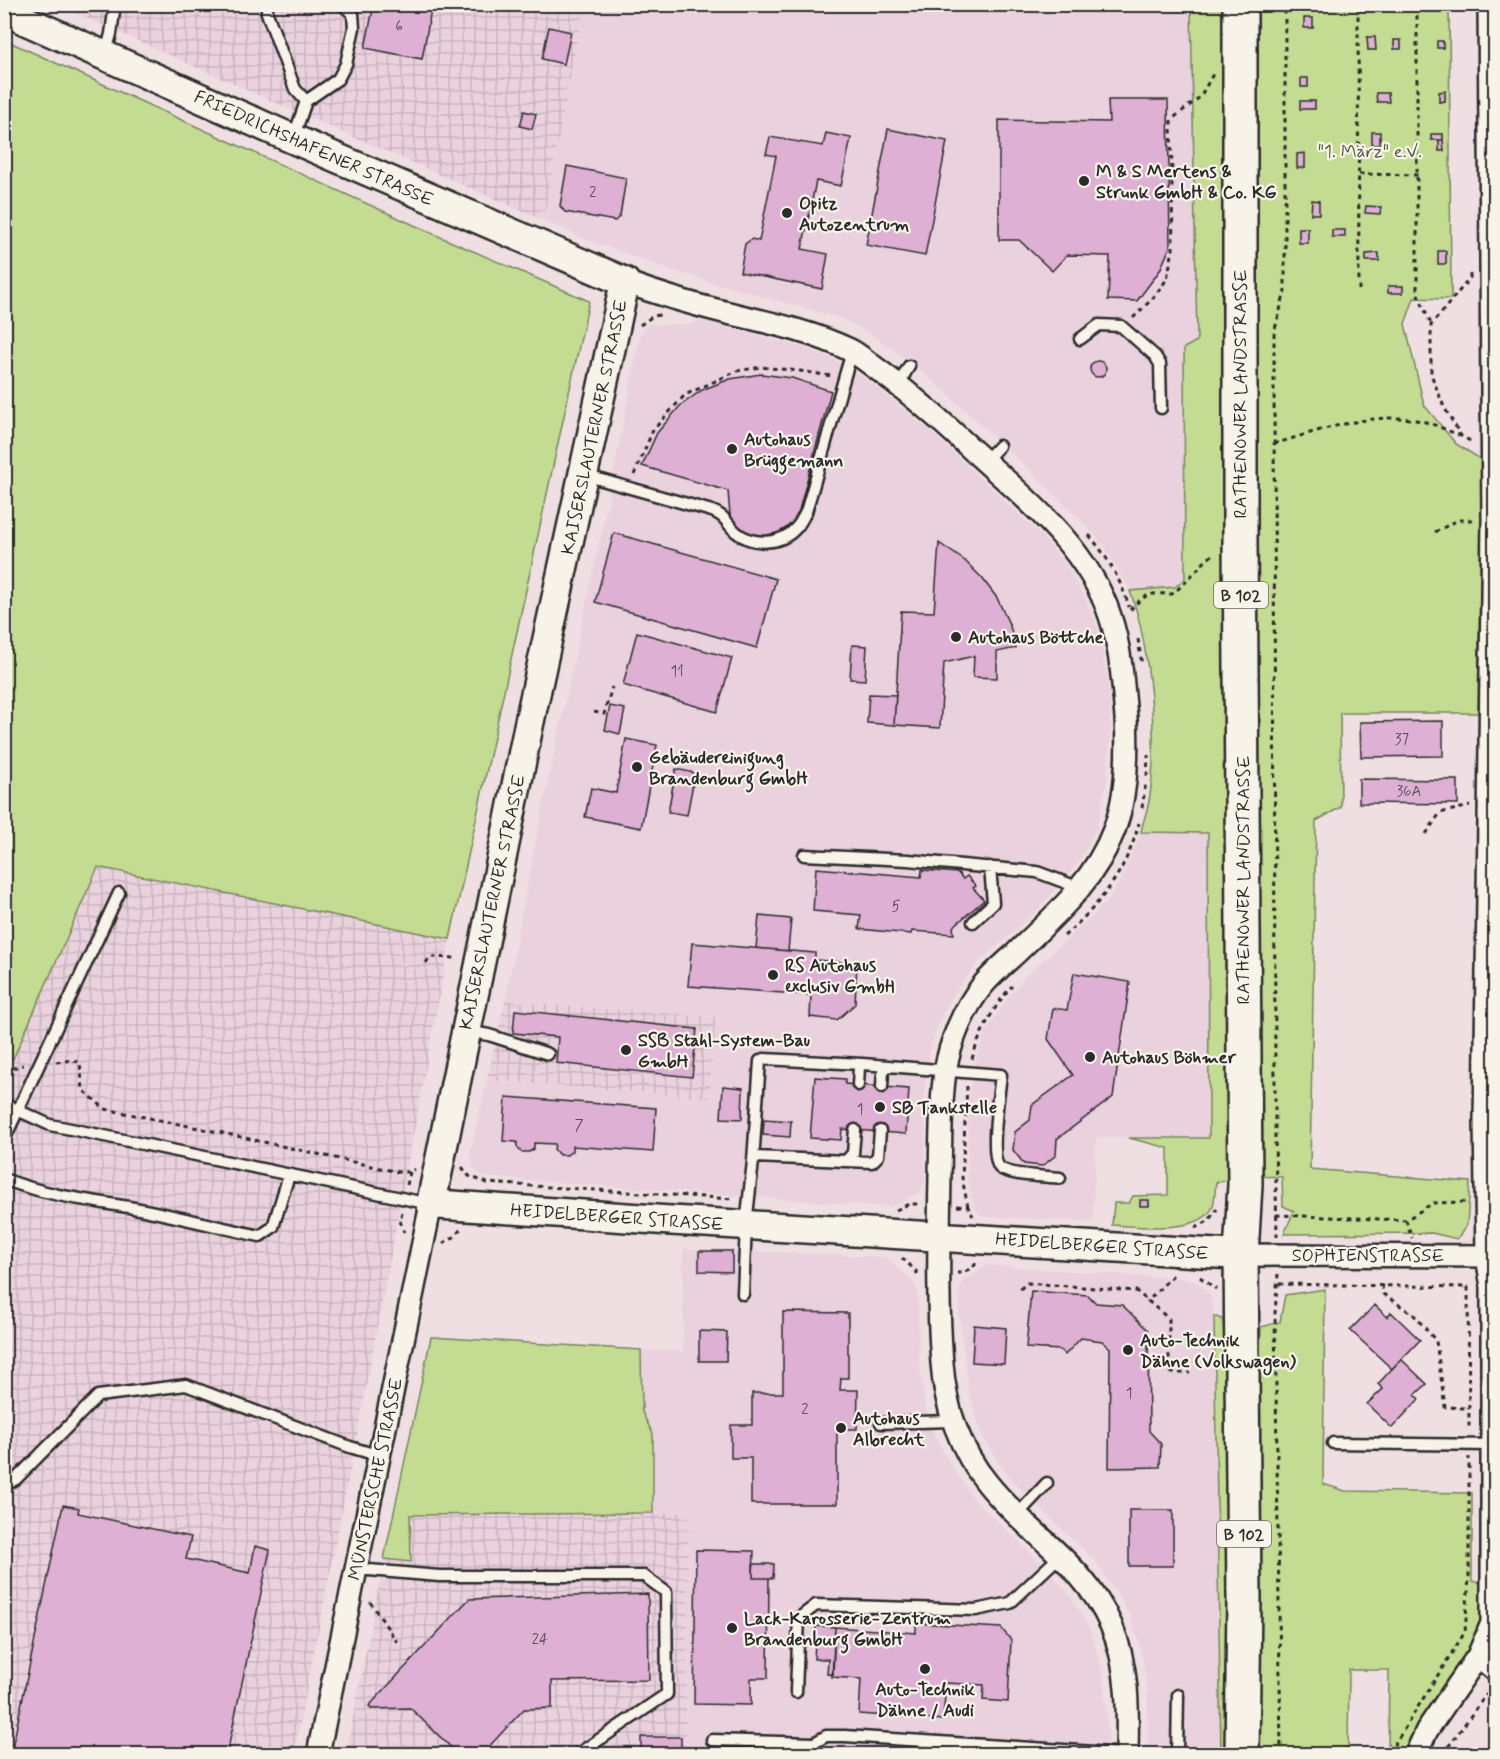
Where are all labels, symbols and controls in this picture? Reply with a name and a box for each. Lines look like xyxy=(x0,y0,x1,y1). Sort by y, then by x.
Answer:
house number: 6 xyxy=(395,17,403,37)
street label: FRIEDRICHSHAFENER STRASSE xyxy=(190,85,437,213)
park label: "1. März" e.V. xyxy=(1318,140,1422,164)
place label: M & S Mertens & Strunk GmbH & Co. KG xyxy=(1096,160,1277,205)
marker: M & S Mertens & Strunk GmbH & Co. KG xyxy=(1077,174,1091,188)
house number: 2 xyxy=(589,183,597,203)
place label: Opitz Autozentrum xyxy=(799,192,910,237)
marker: Opitz Autozentrum xyxy=(780,206,794,220)
street label: RATHENOWER LANDSTRASSE xyxy=(1229,269,1253,518)
street label: KAISERSLAUTERNER STRASSE xyxy=(556,297,634,557)
place label: Autohaus Brüggemann xyxy=(744,428,843,475)
marker: Autohaus Brüggemann xyxy=(725,442,739,456)
road number: B 102 xyxy=(1214,582,1268,608)
place label: Autohaus Böttche xyxy=(968,626,1104,650)
marker: Autohaus Böttche xyxy=(949,630,963,644)
house number: 11 xyxy=(670,662,684,682)
house number: 37 xyxy=(1395,730,1410,750)
place label: Gebäudereinigung Brandenburg GmbH xyxy=(649,746,808,793)
street label: RATHENOWER LANDSTRASSE xyxy=(1232,755,1256,1004)
marker: Gebäudereinigung Brandenburg GmbH xyxy=(630,760,644,774)
street label: KAISERSLAUTERNER STRASSE xyxy=(454,772,532,1032)
house number: 36A xyxy=(1397,782,1421,802)
house number: 5 xyxy=(891,897,901,917)
place label: RS Autohaus exclusiv GmbH xyxy=(785,954,895,999)
marker: RS Autohaus exclusiv GmbH xyxy=(766,968,780,982)
place label: SSB Stahl-System-Bau GmbH xyxy=(638,1029,810,1074)
marker: SSB Stahl-System-Bau GmbH xyxy=(619,1043,633,1057)
place label: Autohaus Böhmer xyxy=(1102,1046,1236,1070)
marker: Autohaus Böhmer xyxy=(1083,1050,1097,1064)
place label: SB Tankstelle xyxy=(892,1096,997,1120)
house number: 1 xyxy=(857,1100,863,1120)
marker: SB Tankstelle xyxy=(873,1100,887,1114)
house number: 7 xyxy=(574,1116,584,1136)
street label: HEIDELBERGER STRASSE xyxy=(510,1199,724,1237)
street label: HEIDELBERGER STRASSE xyxy=(995,1228,1209,1266)
street label: SOPHIENSTRASSE xyxy=(1292,1244,1444,1268)
place label: Auto-Technik Dähne (Volkswagen) xyxy=(1140,1329,1297,1376)
marker: Auto-Technik Dähne (Volkswagen) xyxy=(1121,1343,1135,1357)
street label: MÜNSTERSCHE STRASSE xyxy=(343,1376,409,1583)
house number: 1 xyxy=(1126,1384,1132,1404)
house number: 2 xyxy=(801,1400,809,1420)
place label: Autohaus Albrecht xyxy=(853,1407,925,1452)
marker: Autohaus Albrecht xyxy=(834,1421,848,1435)
road number: B 102 xyxy=(1217,1521,1271,1547)
place label: Lack-Karosserie-Zentrum Brandenburg GmbH xyxy=(744,1607,951,1654)
marker: Lack-Karosserie-Zentrum Brandenburg GmbH xyxy=(725,1621,739,1635)
house number: 24 xyxy=(532,1630,548,1650)
marker: Auto-Technik Dähne / Audi xyxy=(918,1662,932,1676)
place label: Auto-Technik Dähne / Audi xyxy=(875,1678,976,1723)

